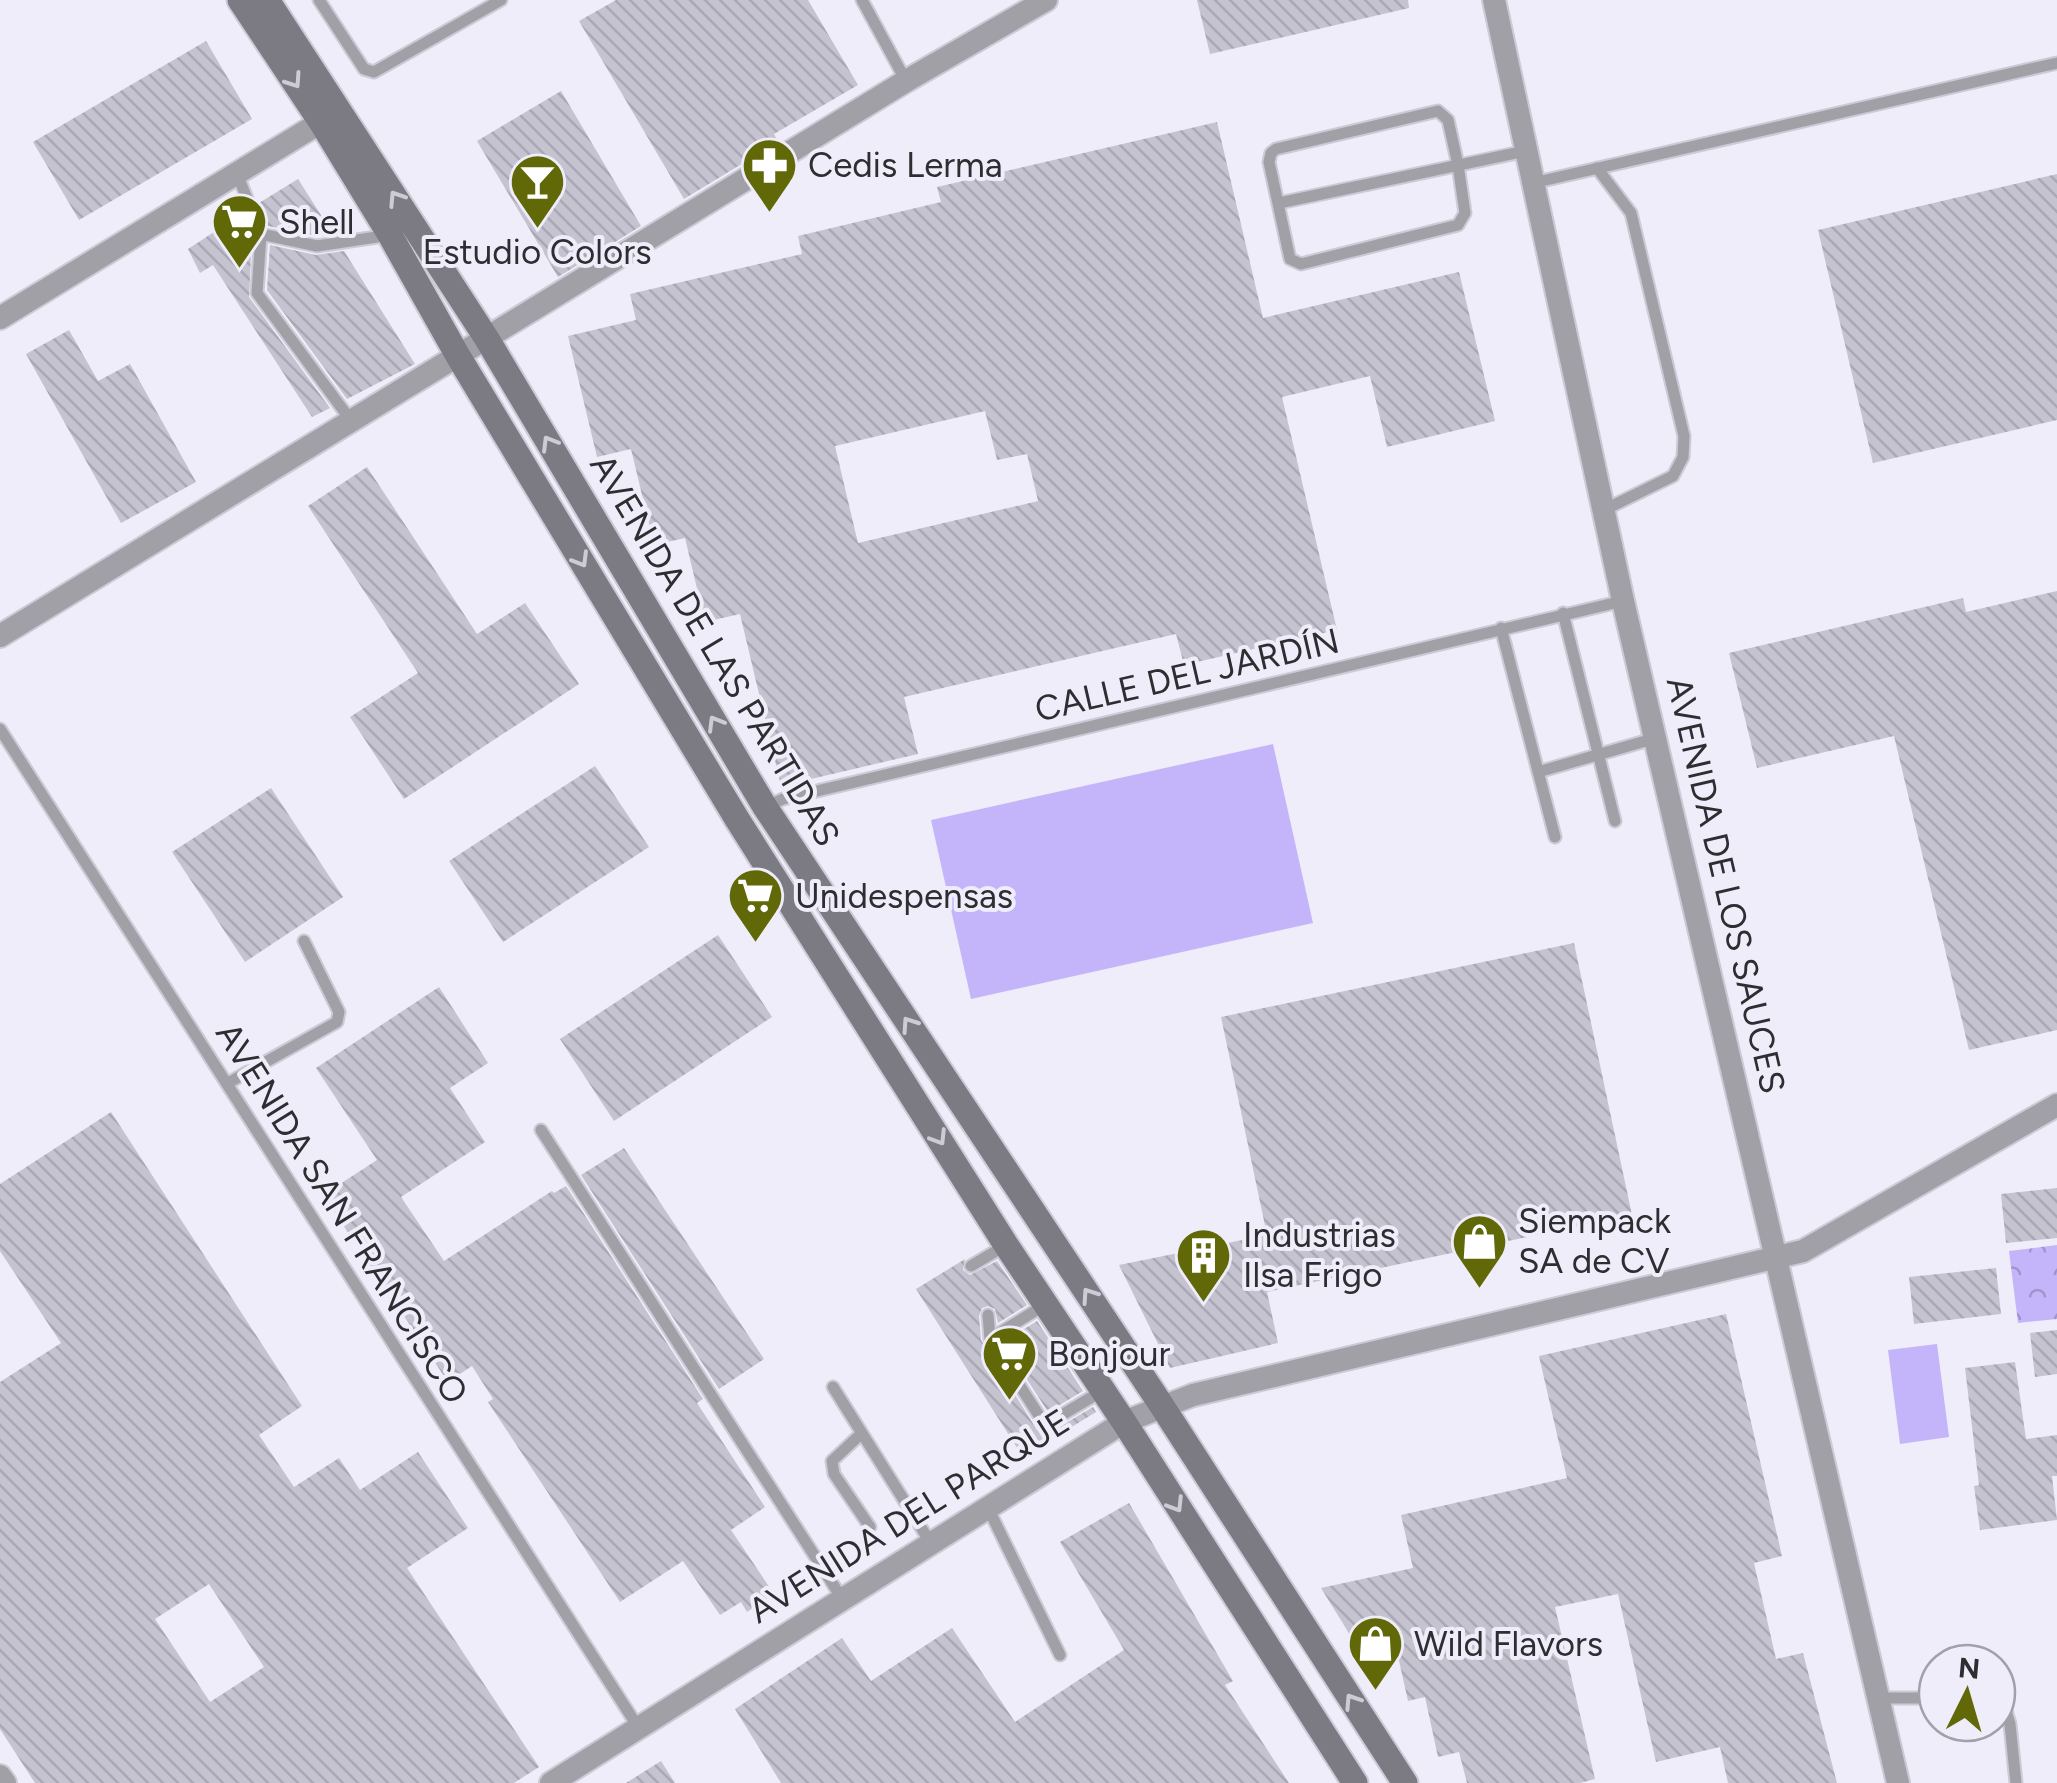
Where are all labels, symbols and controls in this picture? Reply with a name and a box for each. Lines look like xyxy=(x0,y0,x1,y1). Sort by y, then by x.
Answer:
one-way arrow xyxy=(281,71,300,89)
pharmacy icon: Cedis Lerma xyxy=(739,135,799,214)
place label: Cedis Lerma xyxy=(808,144,1003,186)
bar icon: Estudio Colors xyxy=(507,151,567,230)
one-way arrow xyxy=(389,191,408,209)
supermarket icon: Shell xyxy=(210,192,270,271)
place label: Shell xyxy=(279,201,355,243)
place label: Estudio Colors xyxy=(422,231,652,273)
one-way arrow xyxy=(542,436,561,454)
street label: AVENIDA DE LAS PARTIDAS xyxy=(581,447,849,853)
one-way arrow xyxy=(569,549,588,567)
street label: CALLE DEL JARDÍN xyxy=(1031,620,1343,730)
street label: AVENIDA DE LOS SAUCES xyxy=(1658,673,1794,1097)
one-way arrow xyxy=(708,716,727,734)
supermarket icon: Unidespensas xyxy=(726,866,786,945)
place label: Unidespensas xyxy=(795,875,1013,917)
street label: AVENIDA SAN FRANCISCO xyxy=(207,1015,477,1411)
one-way arrow xyxy=(903,1017,921,1036)
one-way arrow xyxy=(927,1128,946,1146)
place label: Siempack SA de CV xyxy=(1518,1200,1671,1282)
shop icon: Siempack SA de CV xyxy=(1449,1211,1509,1290)
place label: Industrias Ilsa Frigo xyxy=(1243,1214,1396,1296)
building icon: Industrias Ilsa Frigo xyxy=(1174,1225,1234,1304)
one-way arrow xyxy=(1082,1288,1101,1306)
supermarket icon: Bonjour xyxy=(979,1324,1039,1403)
place label: Bonjour xyxy=(1048,1333,1170,1375)
street label: AVENIDA DEL PARQUE xyxy=(741,1400,1077,1632)
one-way arrow xyxy=(1164,1494,1183,1512)
shop icon: Wild Flavors xyxy=(1345,1614,1405,1693)
place label: Wild Flavors xyxy=(1414,1623,1603,1665)
north arrow xyxy=(1917,1643,2017,1743)
text: N xyxy=(1957,1650,1981,1686)
one-way arrow xyxy=(1346,1694,1365,1712)

